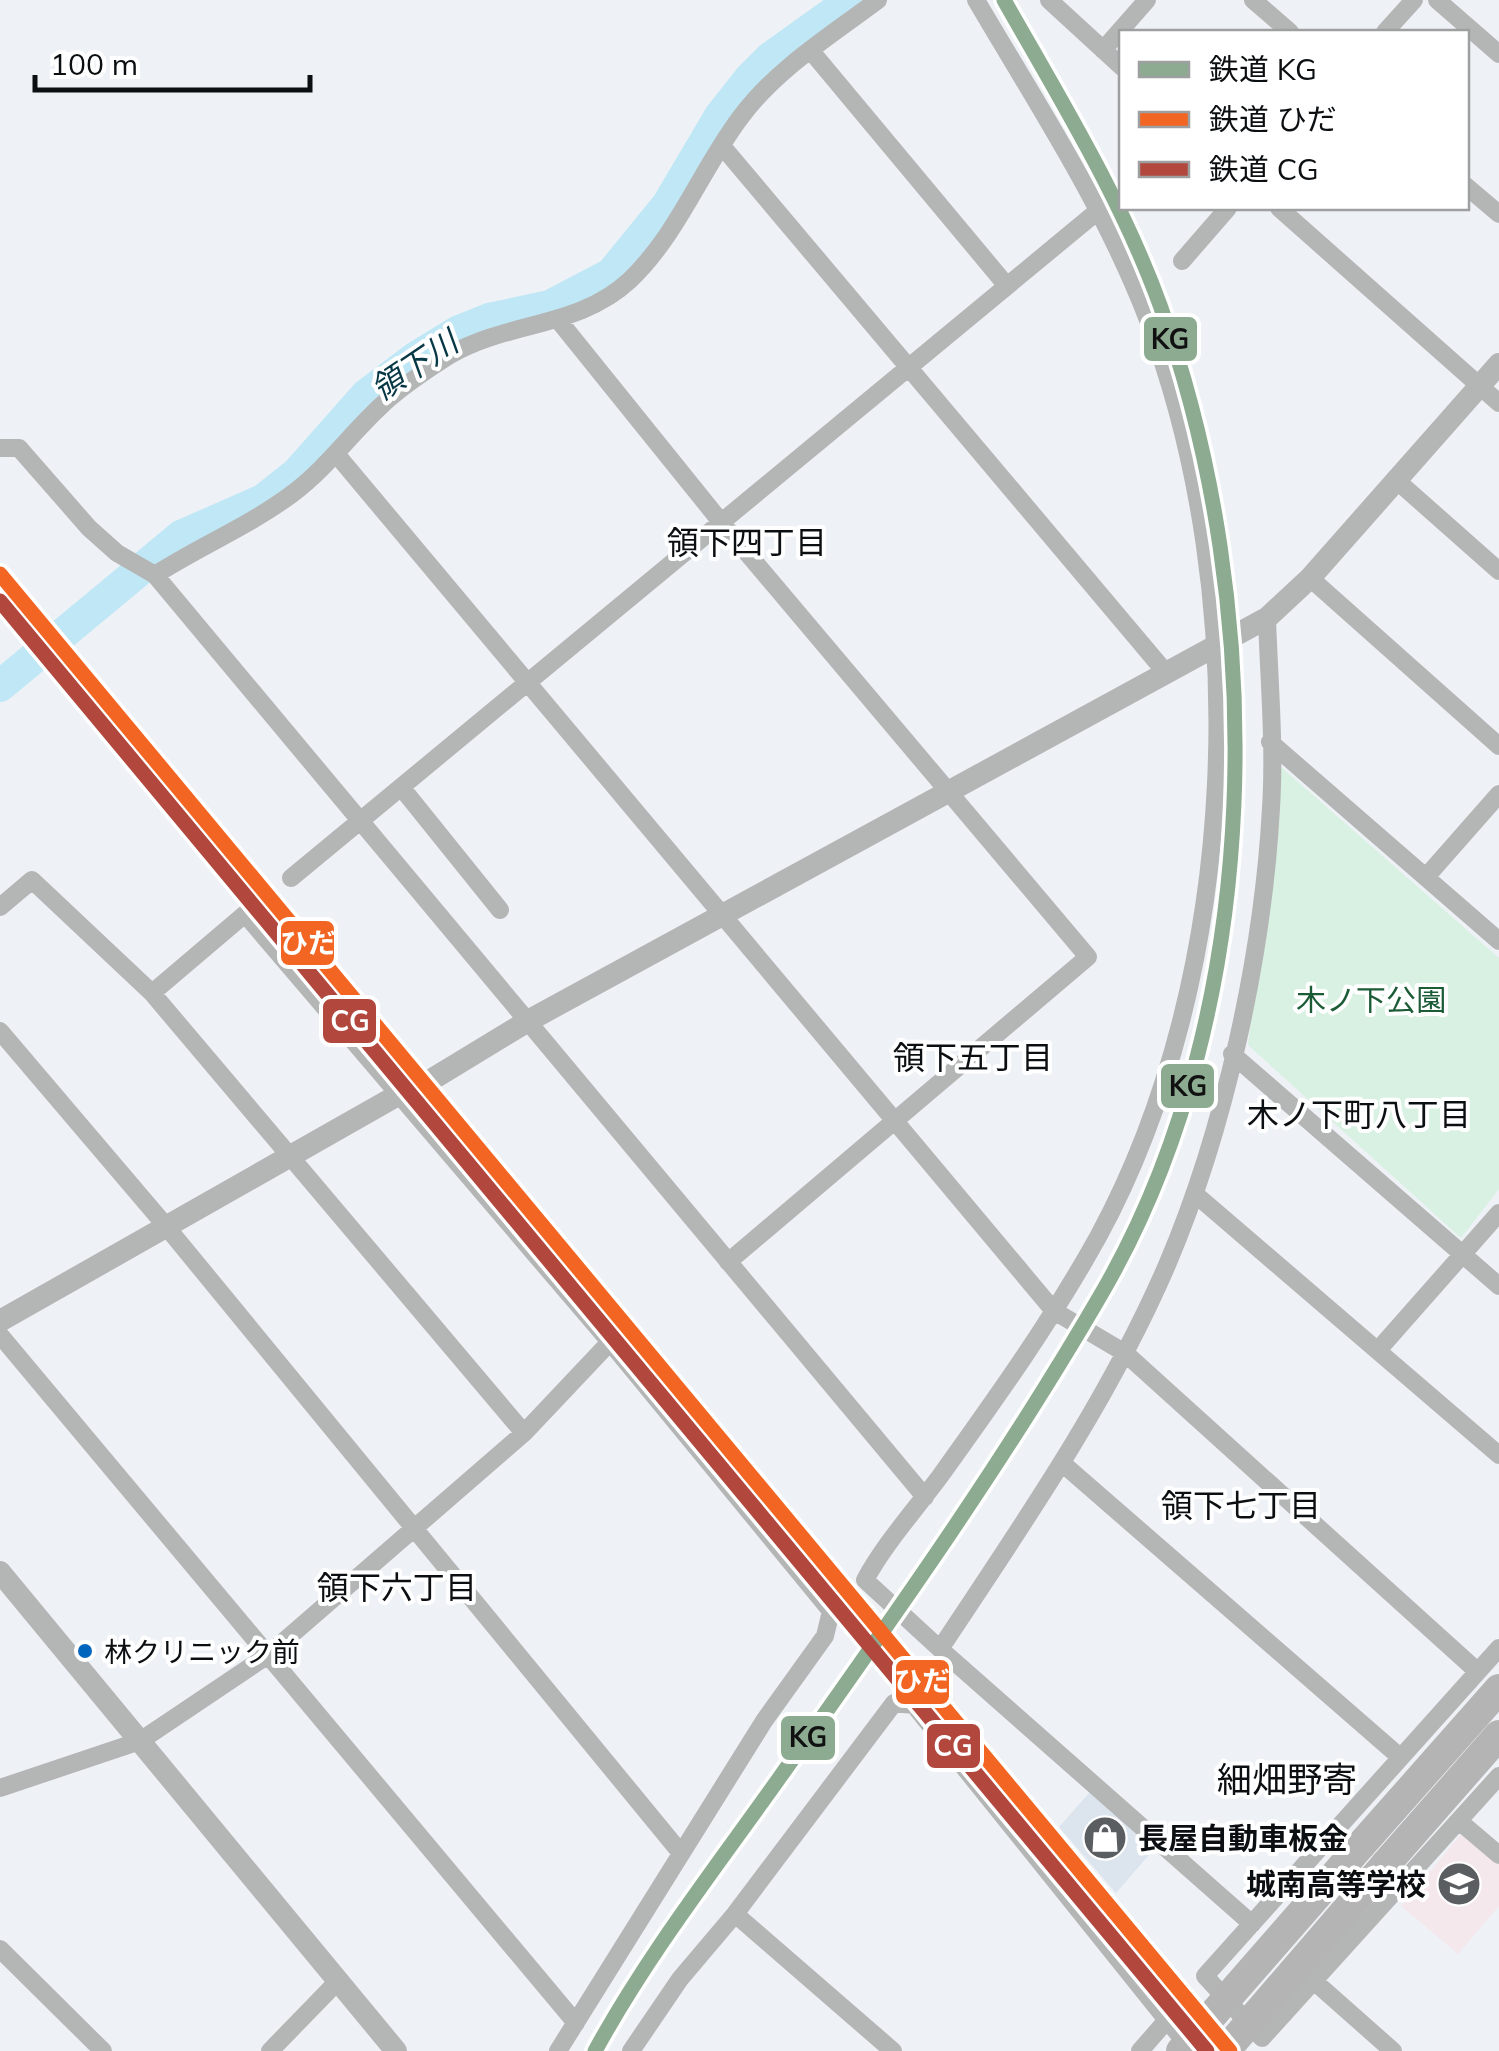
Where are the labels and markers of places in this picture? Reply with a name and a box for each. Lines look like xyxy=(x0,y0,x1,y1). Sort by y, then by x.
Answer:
place label: 林クリニック前 xyxy=(104,1634,300,1669)
marker: 林クリニック前 xyxy=(75,1641,95,1661)
shop icon: 長屋自動車板金 xyxy=(1082,1815,1128,1861)
place label: 長屋自動車板金 xyxy=(1138,1819,1348,1857)
school or university icon: 城南高等学校 xyxy=(1436,1861,1482,1907)
place label: 城南高等学校 xyxy=(1246,1865,1426,1903)

